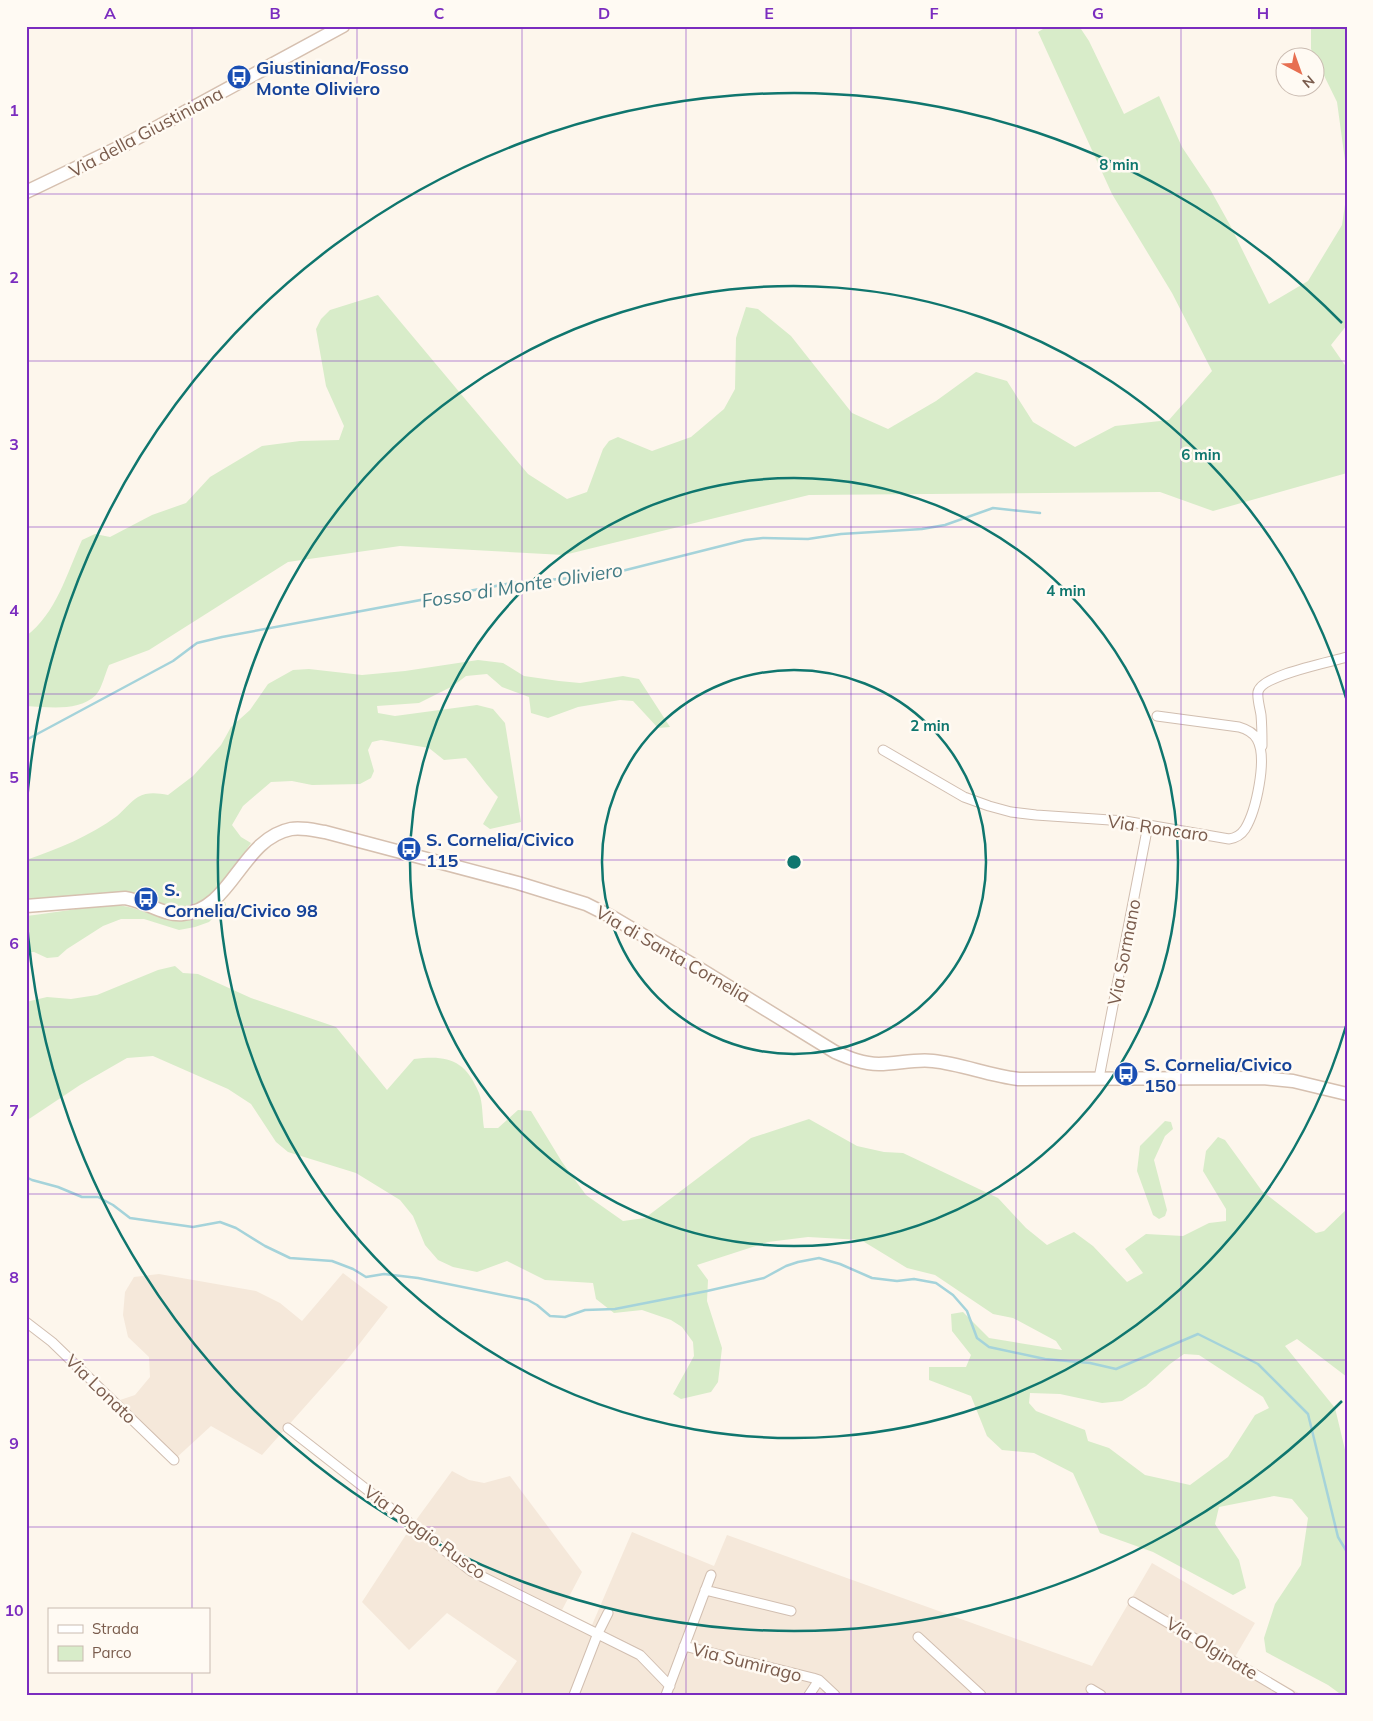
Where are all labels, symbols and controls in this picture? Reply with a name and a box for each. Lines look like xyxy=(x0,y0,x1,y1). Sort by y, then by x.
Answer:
text: A xyxy=(104,3,116,23)
text: B xyxy=(269,3,281,23)
text: C xyxy=(434,3,445,23)
text: D xyxy=(598,3,610,23)
text: E xyxy=(764,3,774,23)
text: F xyxy=(929,3,939,23)
text: G xyxy=(1092,3,1104,23)
text: H xyxy=(1257,3,1269,23)
north arrow xyxy=(1276,48,1326,98)
place label: Giustiniana/Fosso Monte Oliviero xyxy=(256,56,409,100)
bus stop icon: Giustiniana/Fosso Monte Oliviero xyxy=(226,64,252,90)
text: N xyxy=(1299,72,1318,92)
street label: Via della Giustiniana xyxy=(65,82,227,182)
text: 1 xyxy=(9,100,19,120)
text: 8 min xyxy=(1099,155,1139,174)
text: 2 xyxy=(9,267,19,287)
text: 3 xyxy=(9,434,19,454)
text: 6 min xyxy=(1181,445,1221,464)
water label: Fosso di Monte Oliviero xyxy=(420,557,624,613)
text: 4 min xyxy=(1046,581,1086,600)
text: 4 xyxy=(9,600,19,620)
text: 2 min xyxy=(910,716,950,735)
text: 5 xyxy=(9,767,19,787)
street label: Via Roncaro xyxy=(1106,810,1210,846)
place label: S. Cornelia/Civico 115 xyxy=(426,828,574,872)
bus stop icon: S. Cornelia/Civico 115 xyxy=(396,836,422,862)
centre of rings xyxy=(785,853,803,871)
place label: S. Cornelia/Civico 98 xyxy=(164,878,318,922)
bus stop icon: S. Cornelia/Civico 98 xyxy=(133,886,159,912)
street label: Via Sormano xyxy=(1102,897,1146,1007)
street label: Via di Santa Cornelia xyxy=(592,900,754,1008)
text: 6 xyxy=(9,933,19,953)
place label: S. Cornelia/Civico 150 xyxy=(1144,1053,1292,1097)
bus stop icon: S. Cornelia/Civico 150 xyxy=(1113,1061,1139,1087)
text: 7 xyxy=(9,1100,19,1120)
text: 8 xyxy=(9,1267,19,1287)
street label: Via Lonato xyxy=(61,1349,141,1429)
text: 9 xyxy=(9,1433,19,1453)
street label: Via Poggio Rusco xyxy=(359,1480,491,1584)
text: 10 xyxy=(4,1600,24,1620)
legend xyxy=(48,1608,210,1674)
street label: Via Olginate xyxy=(1162,1612,1262,1684)
text: Strada xyxy=(92,1619,139,1638)
street label: Via Sumirago xyxy=(690,1637,804,1687)
text: Parco xyxy=(92,1643,132,1662)

